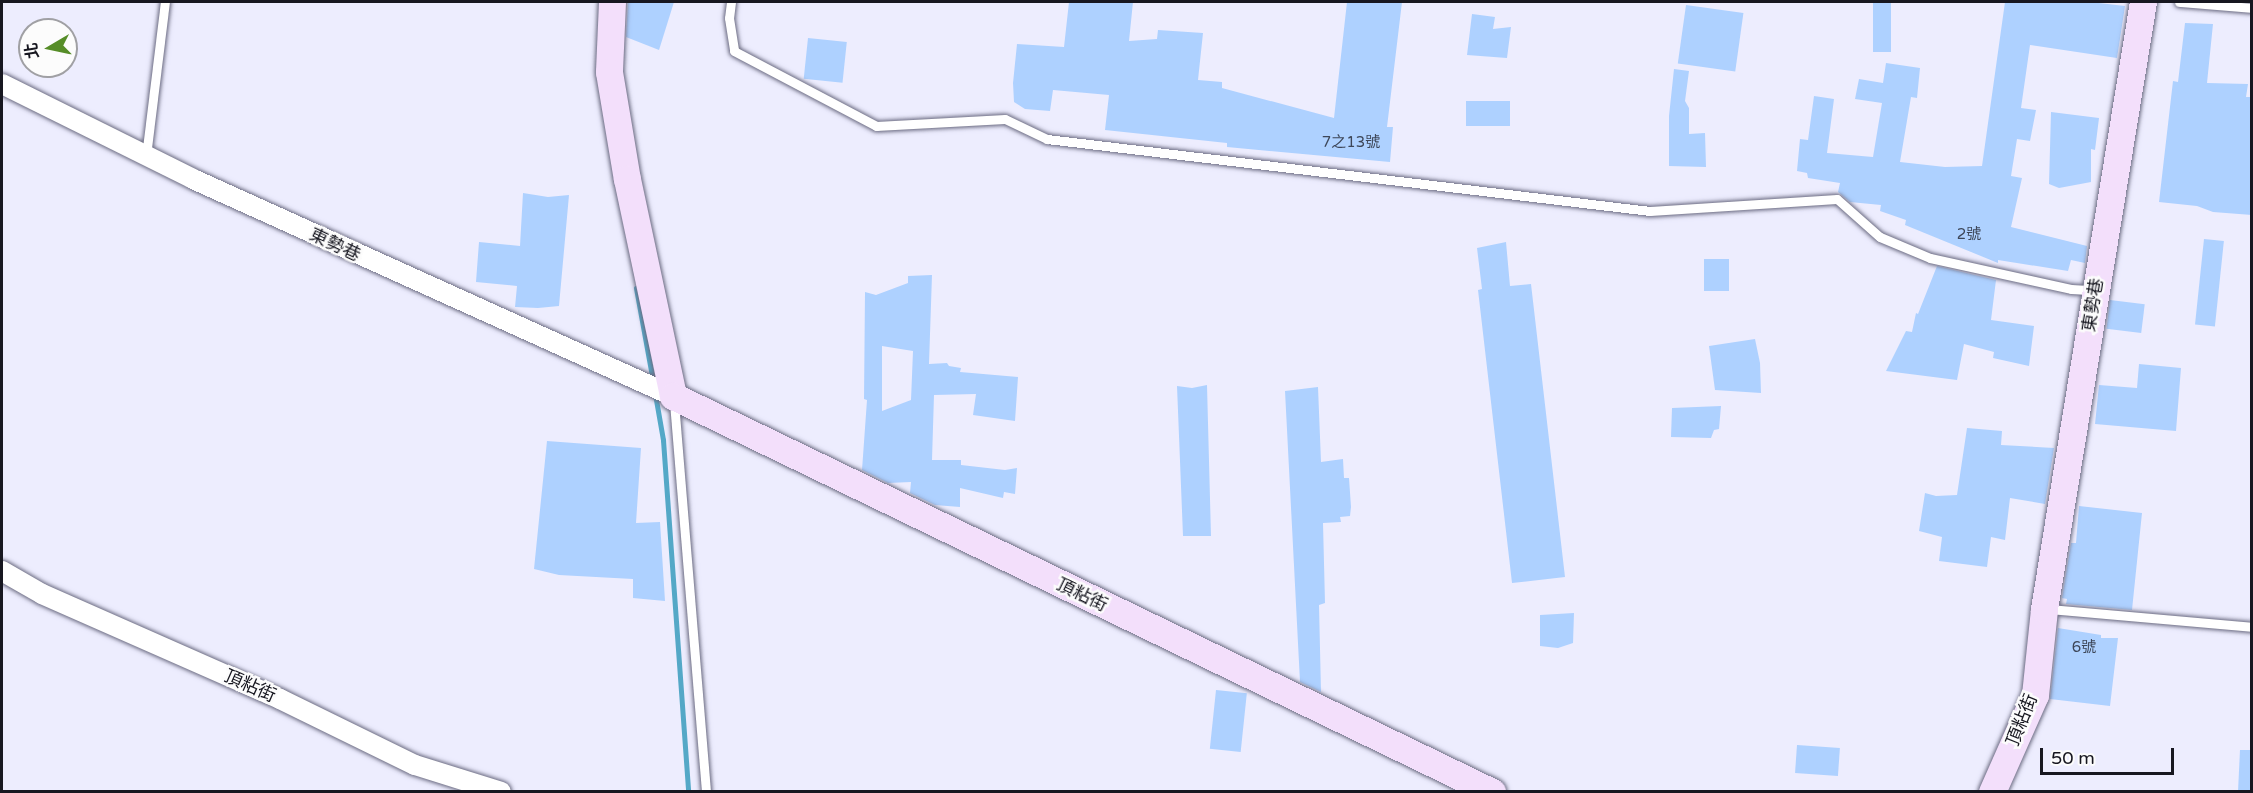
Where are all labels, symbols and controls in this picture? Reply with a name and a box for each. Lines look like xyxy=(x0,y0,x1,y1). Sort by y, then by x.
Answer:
north arrow xyxy=(18,18,78,78)
text: 北 xyxy=(21,41,43,60)
house number: 7之13號 xyxy=(1322,134,1380,152)
street label: 東勢巷 xyxy=(306,224,364,266)
house number: 2號 xyxy=(1957,226,1981,244)
street label: 東勢巷 xyxy=(2078,277,2108,333)
street label: 頂粘街 xyxy=(1053,573,1111,617)
house number: 6號 xyxy=(2072,639,2096,657)
street label: 頂粘街 xyxy=(221,665,279,707)
street label: 頂粘街 xyxy=(2002,691,2042,749)
scale bar xyxy=(2043,736,2176,774)
text: 50 m xyxy=(2051,747,2095,769)

